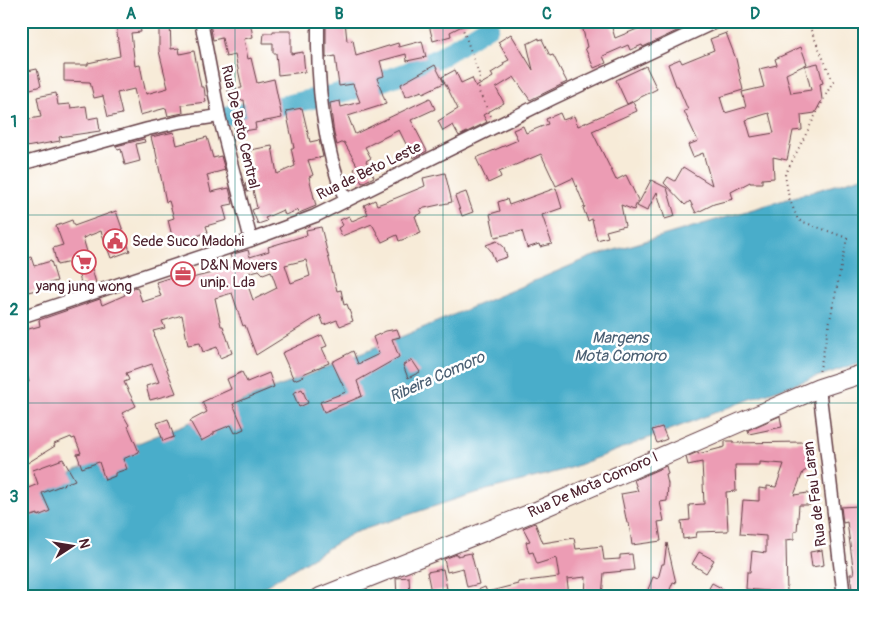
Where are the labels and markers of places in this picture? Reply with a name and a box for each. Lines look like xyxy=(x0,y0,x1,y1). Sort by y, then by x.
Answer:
public building icon: Sede Suco Madohi xyxy=(102,228,128,254)
place label: Sede Suco Madohi xyxy=(132,232,245,251)
supermarket icon: yang jung wong xyxy=(71,249,97,275)
place label: D&N Movers unip. Lda xyxy=(200,256,278,292)
office icon: D&N Movers unip. Lda xyxy=(170,261,196,287)
place label: yang jung wong xyxy=(35,277,132,296)

